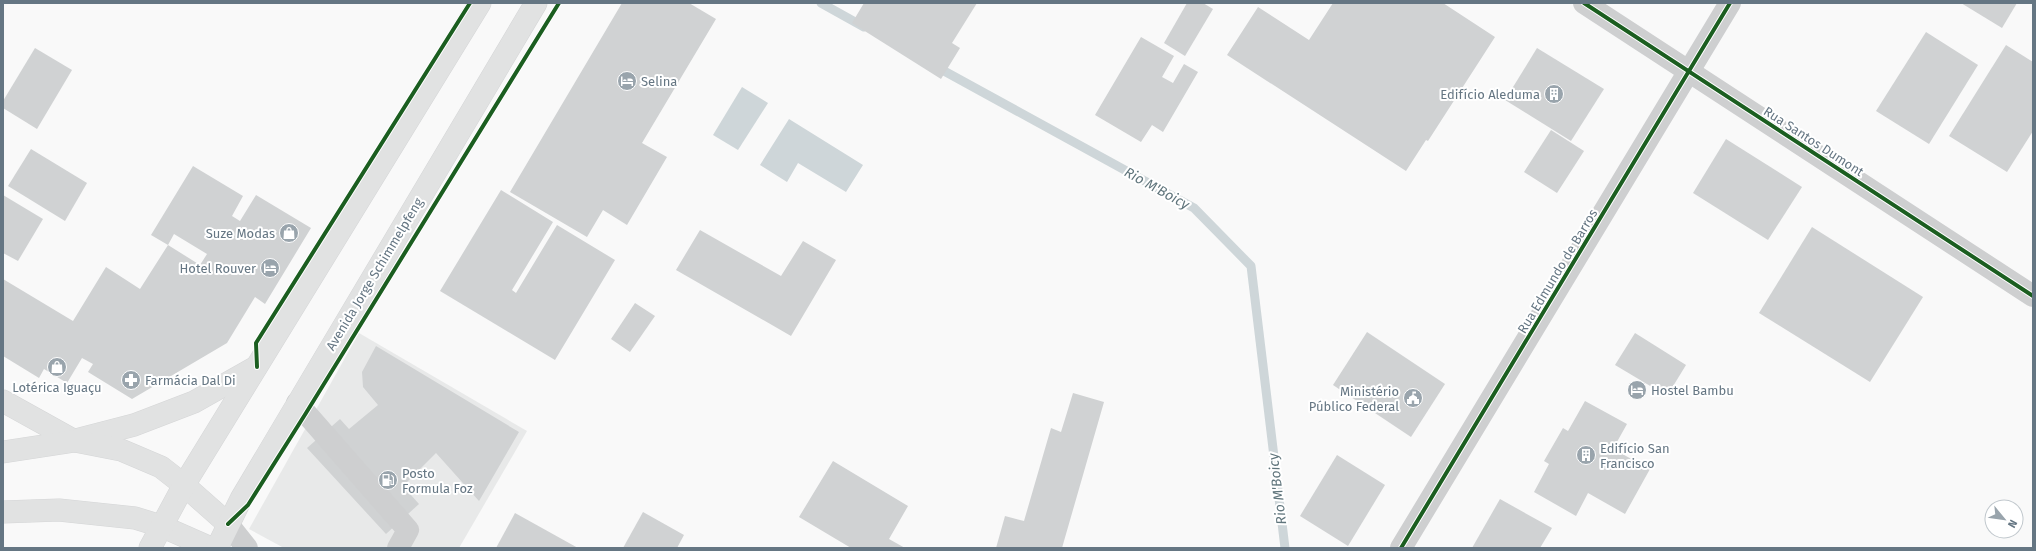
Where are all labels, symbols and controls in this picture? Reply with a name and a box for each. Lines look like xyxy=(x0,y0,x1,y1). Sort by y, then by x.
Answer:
hotel icon: Selina xyxy=(616,70,638,92)
place label: Selina xyxy=(641,74,677,89)
building icon: Edifício Aleduma xyxy=(1543,83,1565,105)
place label: Edifício Aleduma xyxy=(1440,87,1540,102)
street label: Rua Santos Dumont xyxy=(1761,103,1867,180)
water label: Rio M'Boicy xyxy=(1121,164,1193,214)
street label: Avenida Jorge Schimmelpfeng xyxy=(323,195,426,353)
street label: Rua Edmundo de Barros xyxy=(1514,206,1600,336)
shop icon: Suze Modas xyxy=(278,222,300,244)
place label: Suze Modas xyxy=(206,226,275,241)
hotel icon: Hotel Rouver xyxy=(259,257,281,279)
place label: Hotel Rouver xyxy=(179,261,256,276)
shop icon: Lotérica Iguaçu xyxy=(46,356,68,378)
pharmacy icon: Farmácia Dal Di xyxy=(120,369,142,391)
place label: Farmácia Dal Di xyxy=(145,373,236,388)
hotel icon: Hostel Bambu xyxy=(1626,379,1648,401)
place label: Lotérica Iguaçu xyxy=(12,380,102,395)
place label: Hostel Bambu xyxy=(1651,383,1734,398)
place label: Ministério Público Federal xyxy=(1309,384,1399,414)
public building icon: Ministério Público Federal xyxy=(1402,387,1424,409)
place label: Edifício San Francisco xyxy=(1600,441,1670,471)
building icon: Edifício San Francisco xyxy=(1575,444,1597,466)
water label: Rio M'Boicy xyxy=(1265,451,1290,526)
place label: Posto Formula Foz xyxy=(402,466,473,496)
fuel station icon: Posto Formula Foz xyxy=(377,469,399,491)
north arrow xyxy=(1984,499,2024,539)
text: N xyxy=(2005,517,2020,530)

